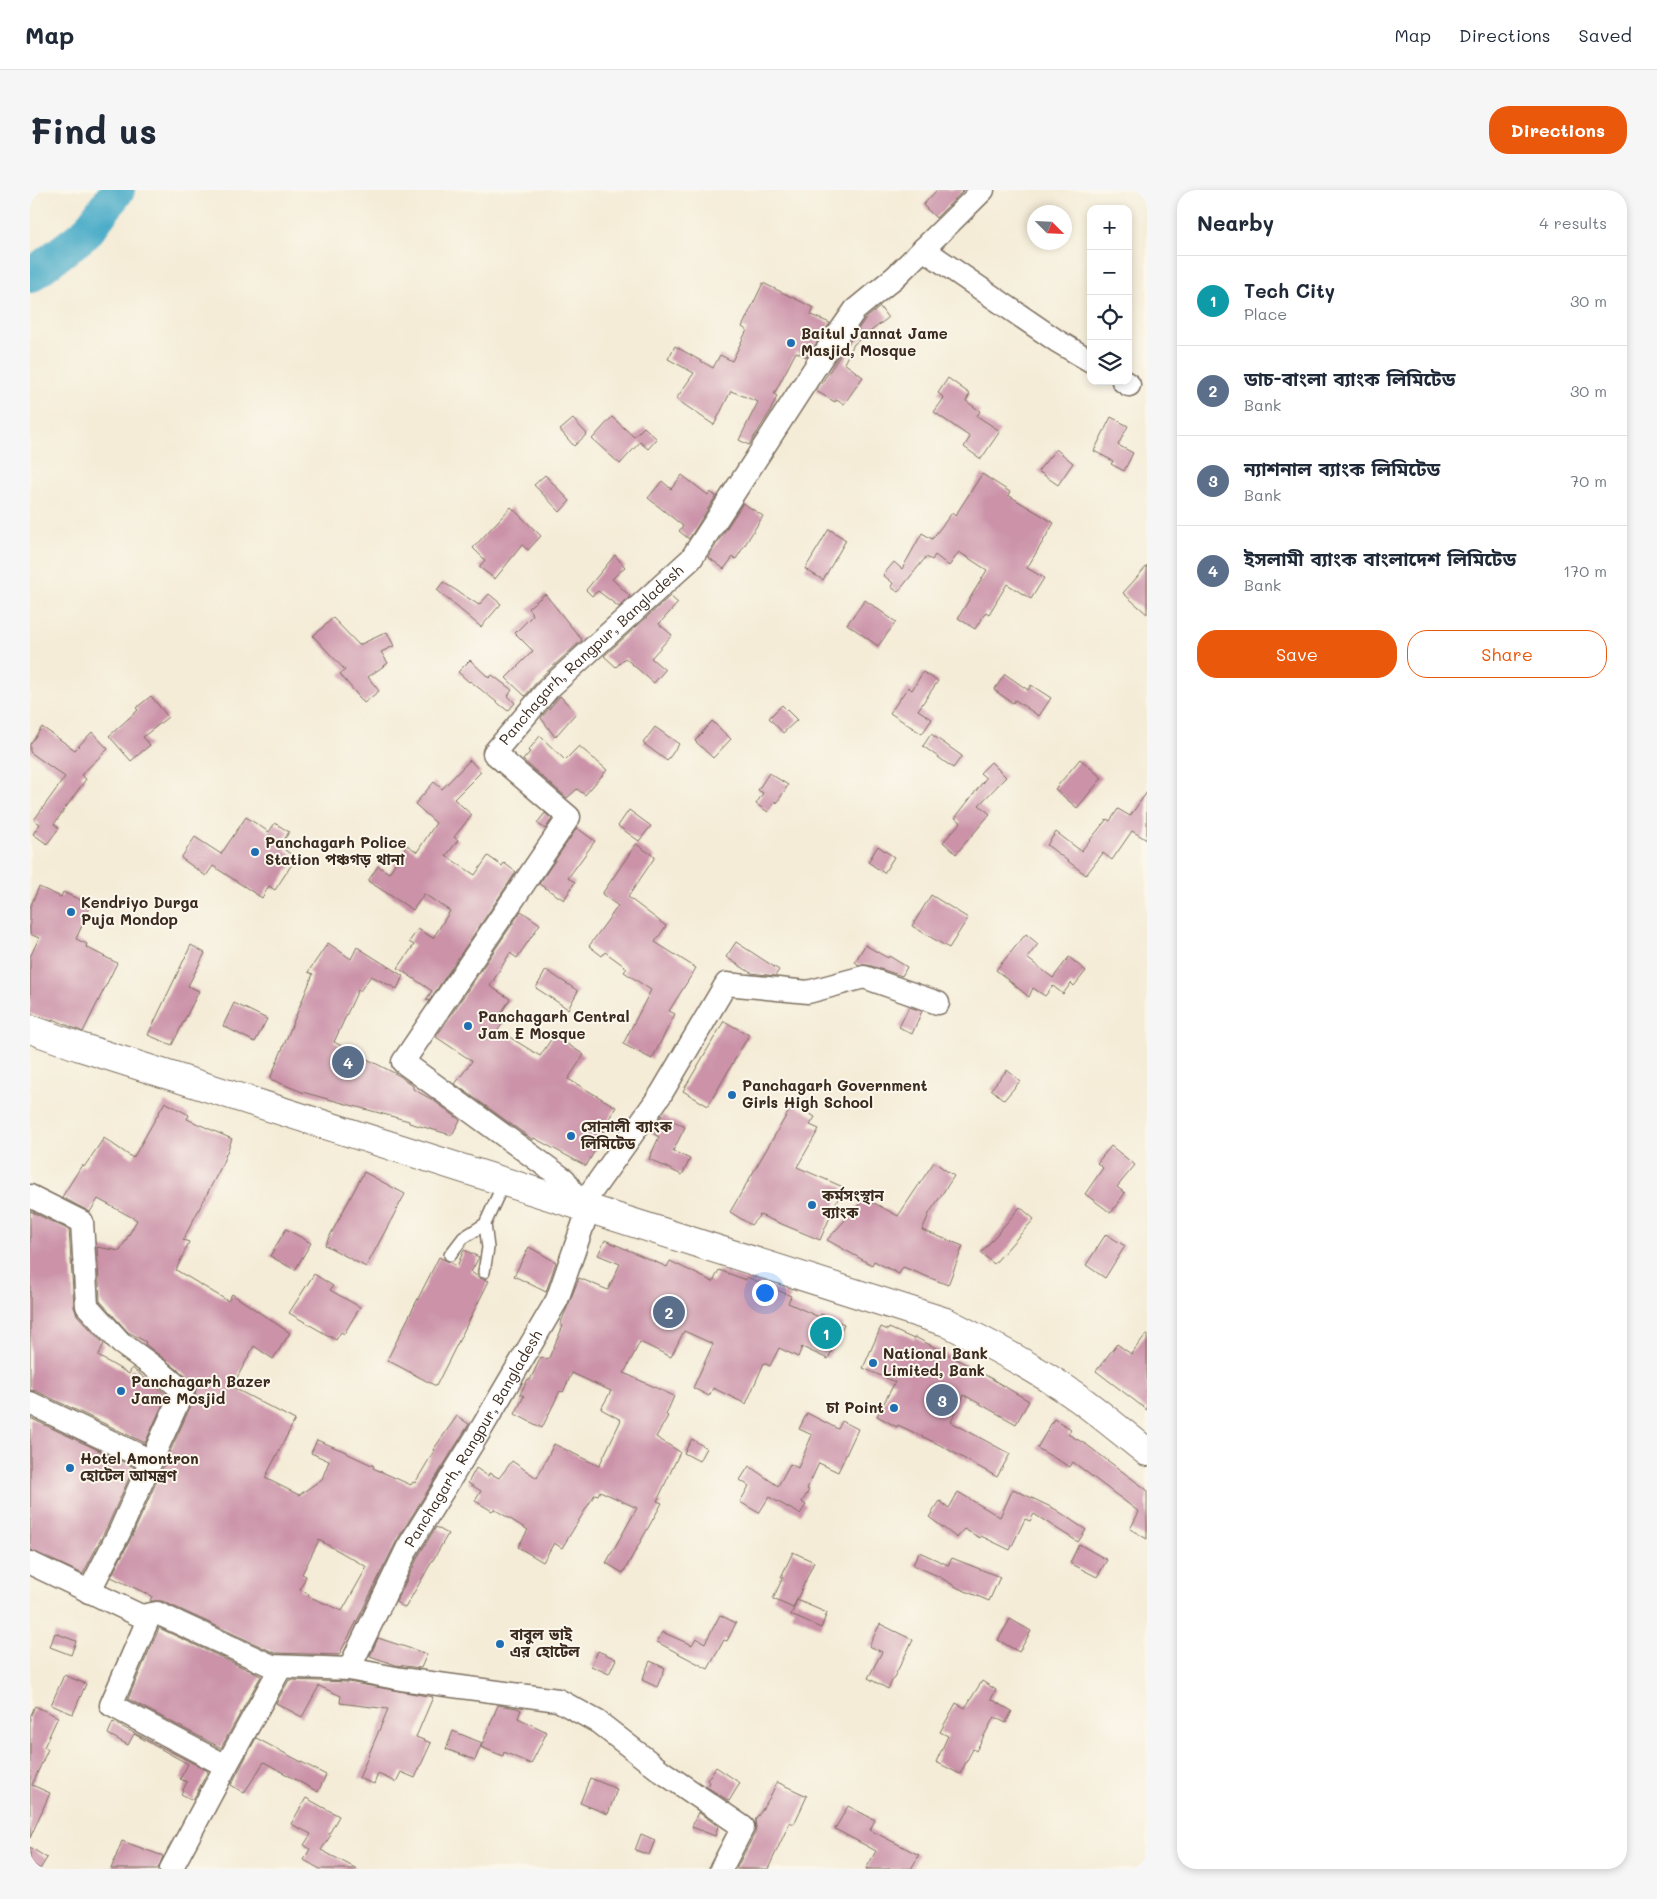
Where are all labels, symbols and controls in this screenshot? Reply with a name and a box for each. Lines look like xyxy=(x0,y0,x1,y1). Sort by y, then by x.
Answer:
text: Map xyxy=(25,19,74,50)
text: Map xyxy=(1394,23,1431,47)
text: Directions xyxy=(1459,23,1551,47)
text: Saved xyxy=(1579,23,1632,47)
button: Directions xyxy=(1489,106,1627,154)
text: Find us xyxy=(30,107,157,153)
north arrow xyxy=(1027,205,1072,250)
map controls xyxy=(1087,205,1132,385)
button: + xyxy=(1087,205,1132,250)
text: Nearby xyxy=(1197,209,1274,236)
text: 4 results xyxy=(1539,212,1607,233)
button: − xyxy=(1087,250,1132,295)
text: Tech City xyxy=(1244,278,1335,303)
text: 1 xyxy=(1209,290,1217,311)
text: 30 m xyxy=(1570,290,1607,311)
button: locate xyxy=(1087,295,1132,340)
text: Place xyxy=(1244,303,1287,324)
place label: Baitul Jannat Jame Masjid, Mosque xyxy=(801,323,948,360)
marker: Baitul Jannat Jame Masjid, Mosque xyxy=(785,337,797,349)
button: layers xyxy=(1087,340,1132,385)
text: ডাচ-বাংলা ব্যাংক লিমিটেড xyxy=(1244,366,1455,391)
text: 2 xyxy=(1209,380,1217,401)
text: 30 m xyxy=(1570,380,1607,401)
text: Bank xyxy=(1244,394,1281,415)
text: ন্যাশনাল ব্যাংক লিমিটেড xyxy=(1244,456,1440,481)
text: 3 xyxy=(1208,470,1218,491)
text: 70 m xyxy=(1570,470,1607,491)
text: Bank xyxy=(1244,484,1281,505)
text: ইসলামী ব্যাংক বাংলাদেশ লিমিটেড xyxy=(1244,546,1516,571)
street label: Panchagarh, Rangpur, Bangladesh xyxy=(494,560,687,749)
text: 4 xyxy=(1208,560,1218,581)
text: 170 m xyxy=(1563,560,1607,581)
text: Bank xyxy=(1244,574,1281,595)
button: Save xyxy=(1197,630,1397,678)
button: Share xyxy=(1407,630,1607,678)
place label: Panchagarh Police Station পঞ্চগড় থানা xyxy=(265,832,406,869)
marker: Panchagarh Police Station পঞ্চগড় থানা xyxy=(249,846,261,858)
place label: Kendriyo Durga Puja Mondop xyxy=(81,892,199,929)
marker: Kendriyo Durga Puja Mondop xyxy=(65,906,77,918)
place label: Panchagarh Central Jam E Mosque xyxy=(478,1006,629,1043)
marker: Panchagarh Central Jam E Mosque xyxy=(462,1020,474,1032)
pin: 4 xyxy=(332,1043,364,1081)
place label: Panchagarh Government Girls High School xyxy=(742,1075,928,1112)
marker: Panchagarh Government Girls High School xyxy=(726,1089,738,1101)
place label: সোনালী ব্যাংক লিমিটেড xyxy=(580,1116,673,1153)
marker: সোনালী ব্যাংক লিমিটেড xyxy=(565,1130,577,1142)
place label: কর্মসংস্থান ব্যাংক xyxy=(821,1185,885,1222)
marker: কর্মসংস্থান ব্যাংক xyxy=(806,1199,818,1211)
your location xyxy=(752,1280,778,1306)
pin: 2 xyxy=(653,1293,685,1331)
pin: 1 xyxy=(810,1314,842,1352)
street label: Panchagarh, Rangpur, Bangladesh xyxy=(399,1326,546,1551)
place label: National Bank Limited, Bank xyxy=(883,1343,988,1380)
marker: National Bank Limited, Bank xyxy=(867,1357,879,1369)
place label: Panchagarh Bazer Jame Mosjid xyxy=(131,1371,271,1408)
pin: 3 xyxy=(926,1381,958,1419)
marker: Panchagarh Bazer Jame Mosjid xyxy=(115,1385,127,1397)
place label: চা Point xyxy=(825,1397,884,1417)
marker: চা Point xyxy=(888,1402,900,1414)
place label: Hotel Amontron হোটেল আমন্ত্রণ xyxy=(80,1448,199,1485)
marker: Hotel Amontron হোটেল আমন্ত্রণ xyxy=(64,1462,76,1474)
place label: বাবুল ভাই এর হোটেল xyxy=(509,1624,580,1661)
marker: বাবুল ভাই এর হোটেল xyxy=(494,1638,506,1650)

